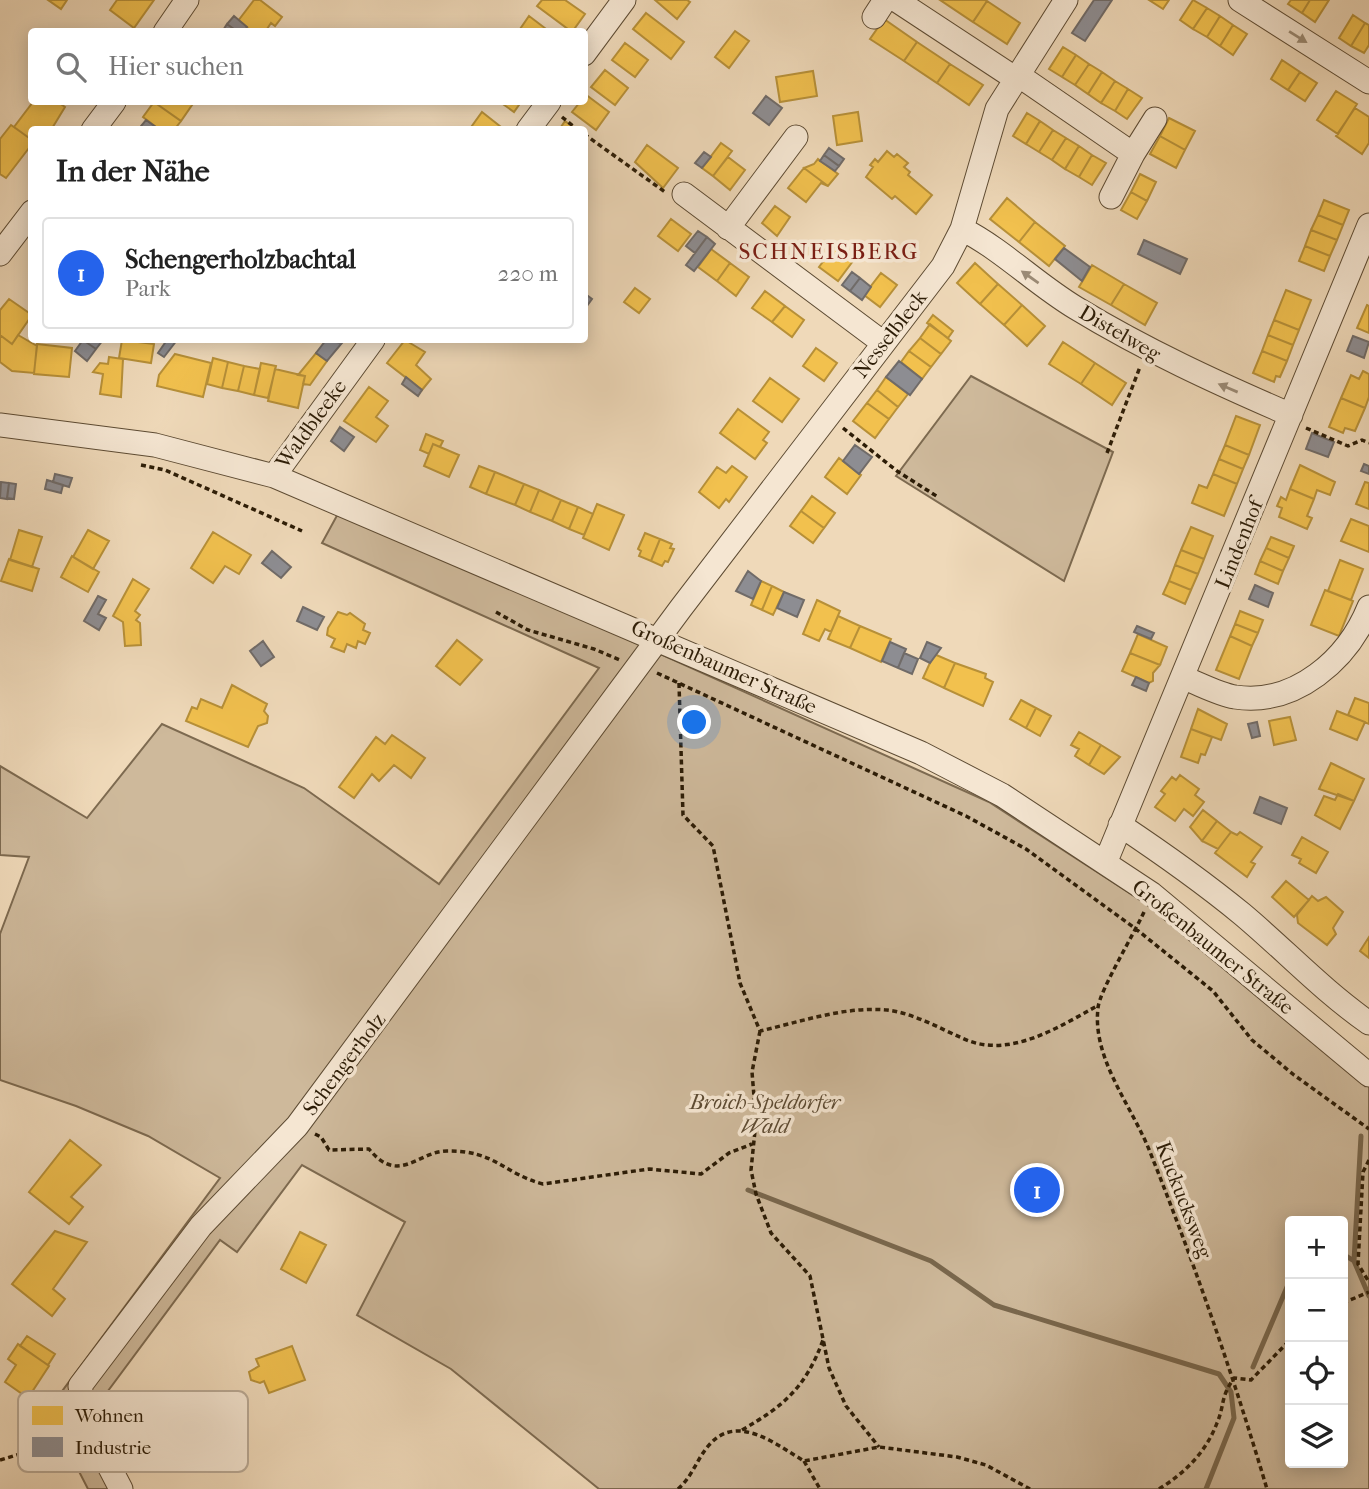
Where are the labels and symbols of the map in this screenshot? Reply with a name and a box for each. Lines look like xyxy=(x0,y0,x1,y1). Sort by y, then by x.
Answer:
one-way arrow xyxy=(1288,30,1307,43)
district label: SCHNEISBERG xyxy=(738,238,920,265)
one-way arrow xyxy=(1021,270,1039,284)
street label: Nesselbleck xyxy=(848,285,932,382)
street label: Distelweg xyxy=(1075,300,1166,366)
street label: Waldbleeke xyxy=(270,375,351,474)
one-way arrow xyxy=(1218,382,1238,394)
street label: Lindenhof xyxy=(1210,492,1269,592)
street label: Großenbaumer Straße xyxy=(627,615,821,719)
your location xyxy=(677,705,711,739)
street label: Großenbaumer Straße xyxy=(1127,875,1299,1019)
street label: Schengerholz xyxy=(298,1008,390,1120)
park label: Broich-Speldorfer Wald xyxy=(689,1090,842,1138)
street label: Kuckucksweg xyxy=(1151,1138,1218,1262)
pin: 1 xyxy=(1014,1164,1060,1216)
legend xyxy=(18,1391,248,1472)
text: Wohnen xyxy=(74,1405,144,1427)
text: Industrie xyxy=(75,1437,151,1459)

